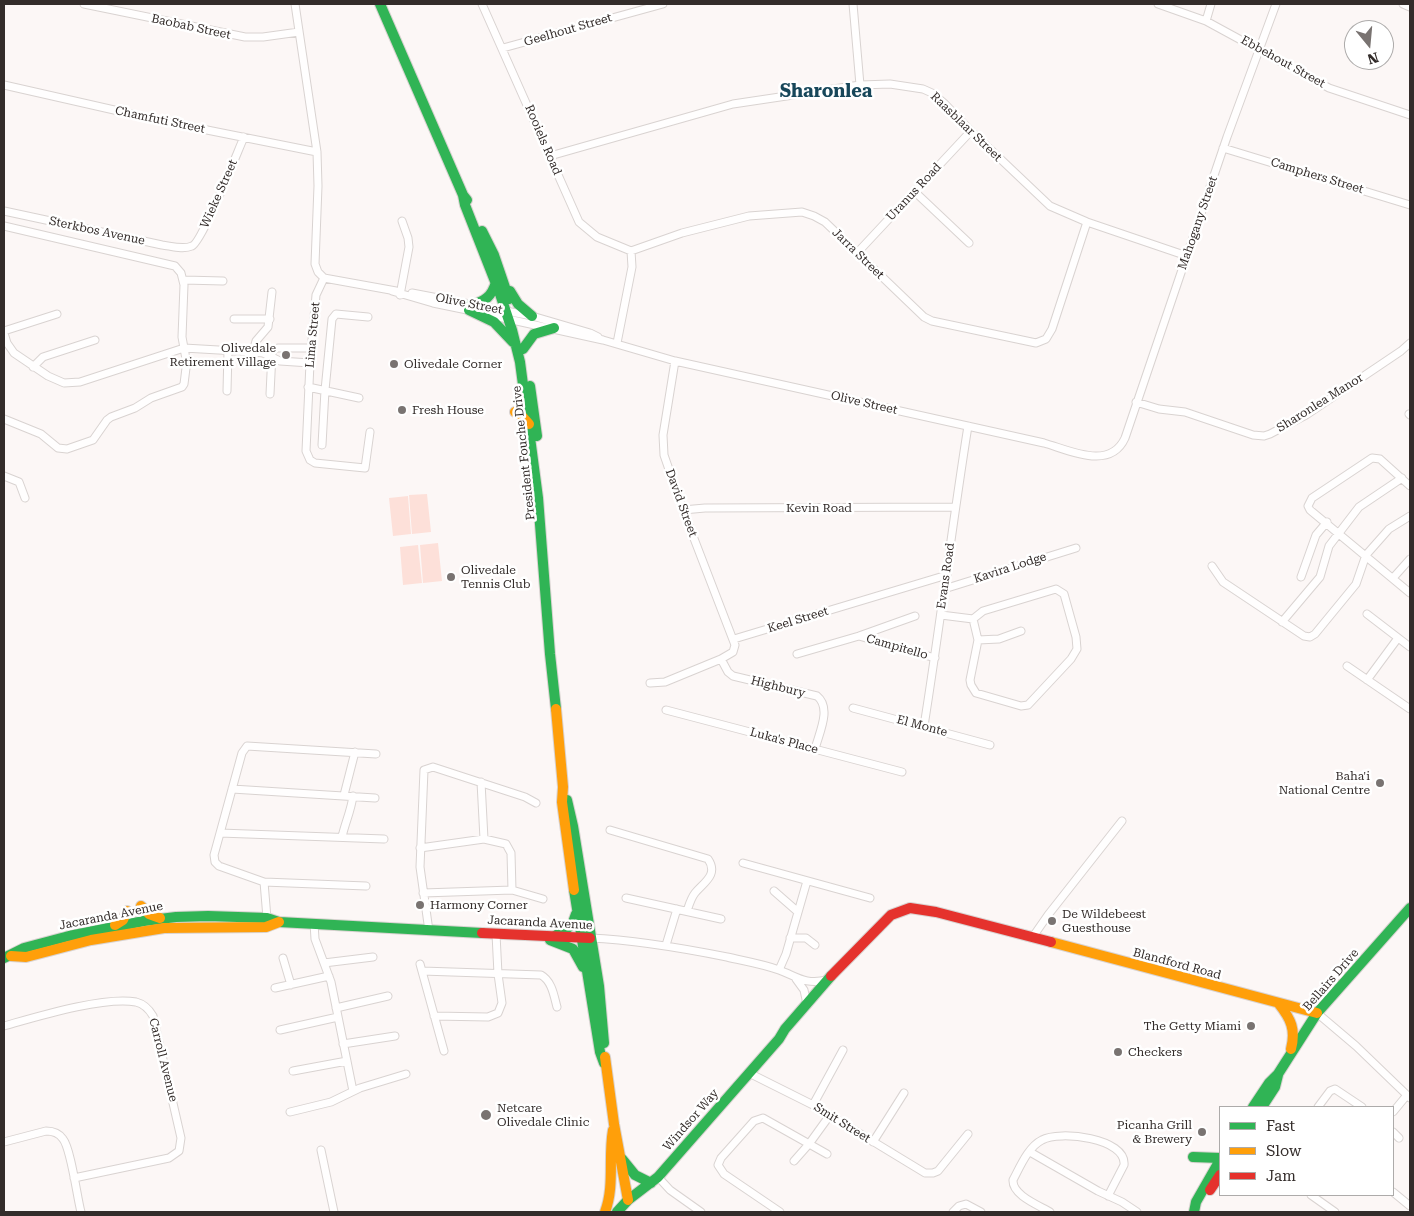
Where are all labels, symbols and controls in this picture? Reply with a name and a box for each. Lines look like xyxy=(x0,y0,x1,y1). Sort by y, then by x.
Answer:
street label: Geelhout Street xyxy=(522,11,614,49)
street label: Baobab Street xyxy=(150,12,232,42)
north arrow xyxy=(1344,20,1394,70)
street label: Ebbehout Street xyxy=(1238,33,1328,91)
text: N xyxy=(1366,49,1381,68)
district label: Sharonlea xyxy=(780,81,872,103)
street label: Raasblaar Street xyxy=(927,89,1005,165)
street label: Chamfuti Street xyxy=(114,103,206,137)
street label: Rooiels Road xyxy=(522,103,564,177)
street label: Camphers Street xyxy=(1269,155,1365,197)
street label: Wieke Street xyxy=(197,157,241,231)
street label: Uranus Road xyxy=(883,160,945,224)
street label: Mahogany Street xyxy=(1175,174,1221,272)
street label: Sterkbos Avenue xyxy=(48,214,146,248)
street label: Jarra Street xyxy=(829,226,887,282)
street label: Olive Street xyxy=(434,290,504,318)
street label: Lima Street xyxy=(303,301,323,369)
place label: Olivedale Retirement Village xyxy=(170,341,276,369)
marker: Olivedale Retirement Village xyxy=(280,349,292,361)
place label: Olivedale Corner xyxy=(404,357,502,371)
marker: Olivedale Corner xyxy=(388,358,400,370)
street label: Sharonlea Manor xyxy=(1274,371,1366,435)
street label: President Fouche Drive xyxy=(510,385,538,521)
street label: Olive Street xyxy=(829,388,899,418)
place label: Fresh House xyxy=(412,403,484,417)
marker: Fresh House xyxy=(396,404,408,416)
street label: David Street xyxy=(662,467,700,539)
street label: Kevin Road xyxy=(786,501,852,515)
street label: Evans Road xyxy=(934,542,958,610)
street label: Kavira Lodge xyxy=(972,549,1048,587)
place label: Olivedale Tennis Club xyxy=(461,563,530,591)
marker: Olivedale Tennis Club xyxy=(445,571,457,583)
street label: Keel Street xyxy=(766,604,830,636)
street label: Campitello xyxy=(865,631,929,663)
street label: Highbury xyxy=(749,673,807,701)
street label: El Monte xyxy=(895,712,949,740)
street label: Luka's Place xyxy=(748,725,820,757)
place label: Baha'i National Centre xyxy=(1279,769,1370,797)
marker: Baha'i National Centre xyxy=(1374,777,1386,789)
place label: Harmony Corner xyxy=(430,898,528,912)
street label: Jacaranda Avenue xyxy=(58,899,164,933)
marker: Harmony Corner xyxy=(414,899,426,911)
place label: De Wildebeest Guesthouse xyxy=(1062,907,1146,935)
street label: Jacaranda Avenue xyxy=(487,913,593,933)
marker: De Wildebeest Guesthouse xyxy=(1046,915,1058,927)
street label: Blandford Road xyxy=(1131,945,1223,983)
street label: Bellairs Drive xyxy=(1300,946,1362,1014)
street label: Carroll Avenue xyxy=(146,1017,180,1103)
place label: The Getty Miami xyxy=(1144,1019,1241,1033)
marker: The Getty Miami xyxy=(1245,1020,1257,1032)
place label: Checkers xyxy=(1128,1045,1182,1059)
marker: Checkers xyxy=(1112,1046,1124,1058)
street label: Windsor Way xyxy=(660,1086,722,1154)
street label: Smit Street xyxy=(811,1100,873,1146)
place label: Netcare Olivedale Clinic xyxy=(497,1101,589,1129)
legend xyxy=(1219,1106,1394,1196)
marker: Netcare Olivedale Clinic xyxy=(479,1108,493,1122)
text: Fast xyxy=(1266,1117,1295,1135)
place label: Picanha Grill & Brewery xyxy=(1117,1118,1192,1146)
marker: Picanha Grill & Brewery xyxy=(1196,1126,1208,1138)
text: Slow xyxy=(1266,1142,1301,1160)
text: Jam xyxy=(1266,1167,1296,1185)

